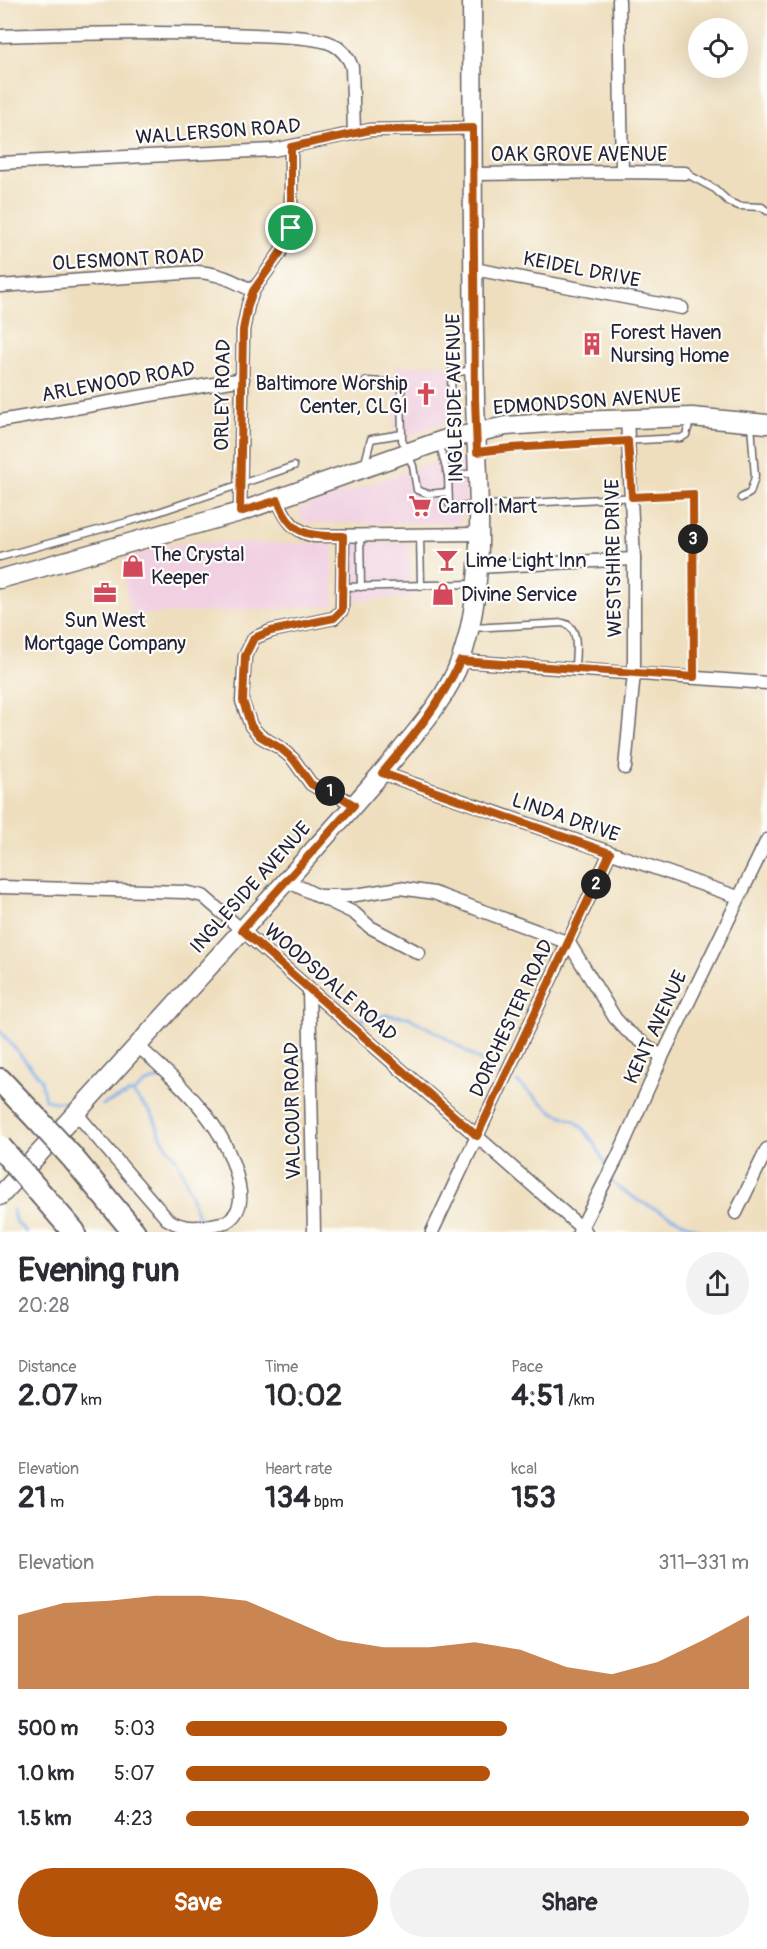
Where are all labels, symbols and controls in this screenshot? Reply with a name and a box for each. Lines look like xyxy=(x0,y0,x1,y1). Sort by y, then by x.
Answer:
map controls xyxy=(688,18,748,78)
button: locate xyxy=(688,18,748,78)
street label: WALLERSON ROAD xyxy=(135,113,301,150)
street label: OAK GROVE AVENUE xyxy=(491,142,667,167)
pin xyxy=(265,202,316,253)
icon: arrive xyxy=(274,211,307,244)
street label: OLESMONT ROAD xyxy=(52,243,205,276)
street label: KEIDEL DRIVE xyxy=(521,246,643,293)
street label: INGLESIDE AVENUE xyxy=(441,313,468,483)
place label: Forest Haven Nursing Home xyxy=(610,320,729,368)
building icon: Forest Haven Nursing Home xyxy=(579,331,605,357)
street label: ORLEY ROAD xyxy=(209,339,236,451)
street label: ARLEWOOD ROAD xyxy=(39,356,197,407)
place label: Baltimore Worship Center, CLGI xyxy=(256,371,408,419)
church icon: Baltimore Worship Center, CLGI xyxy=(413,381,439,407)
street label: EDMONDSON AVENUE xyxy=(492,382,682,421)
street label: WESTSHIRE DRIVE xyxy=(600,478,627,638)
supermarket icon: Carroll Mart xyxy=(407,493,433,519)
place label: Carroll Mart xyxy=(438,494,538,519)
pin: 3 xyxy=(678,524,708,554)
text: 3 xyxy=(689,529,697,549)
place label: The Crystal Keeper xyxy=(151,542,245,590)
bar icon: Lime Light Inn xyxy=(434,547,460,573)
place label: Lime Light Inn xyxy=(465,548,586,573)
shop icon: The Crystal Keeper xyxy=(120,553,146,579)
office icon: Sun West Mortgage Company xyxy=(92,580,118,606)
shop icon: Divine Service xyxy=(430,581,456,607)
place label: Divine Service xyxy=(461,582,577,607)
place label: Sun West Mortgage Company xyxy=(24,608,186,656)
pin: 1 xyxy=(315,776,345,806)
text: 1 xyxy=(327,781,333,801)
street label: LINDA DRIVE xyxy=(509,787,623,848)
street label: INGLESIDE AVENUE xyxy=(185,816,316,958)
pin: 2 xyxy=(581,869,611,899)
text: 2 xyxy=(592,874,600,894)
street label: WOODSDALE ROAD xyxy=(259,918,402,1047)
street label: DORCHESTER ROAD xyxy=(464,935,559,1101)
street label: KENT AVENUE xyxy=(618,967,693,1088)
street label: VALCOUR ROAD xyxy=(279,1042,306,1180)
text: Evening run xyxy=(18,1250,179,1291)
button: share xyxy=(686,1252,749,1315)
text: 20:28 xyxy=(18,1293,69,1318)
text: Distance xyxy=(18,1357,77,1377)
text: Time xyxy=(265,1357,298,1377)
text: Pace xyxy=(511,1357,543,1377)
text: 2.07 xyxy=(18,1377,78,1414)
text: 10:02 xyxy=(265,1377,342,1414)
text: 4:51 xyxy=(511,1377,565,1414)
text: km xyxy=(78,1390,102,1410)
text: /km xyxy=(565,1390,595,1410)
text: Elevation xyxy=(18,1459,79,1479)
text: Heart rate xyxy=(265,1459,332,1479)
text: kcal xyxy=(511,1459,537,1479)
text: 21 xyxy=(18,1479,47,1516)
text: 134 xyxy=(265,1479,311,1516)
text: 153 xyxy=(511,1479,556,1516)
text: m xyxy=(47,1492,64,1512)
text: bpm xyxy=(311,1492,344,1512)
text: Elevation xyxy=(18,1550,94,1575)
text: 311–331 m xyxy=(658,1550,749,1575)
text: 500 m xyxy=(18,1716,78,1741)
text: 5:03 xyxy=(114,1716,155,1741)
text: 1.0 km xyxy=(18,1761,74,1786)
text: 5:07 xyxy=(114,1761,154,1786)
text: 1.5 km xyxy=(18,1806,71,1831)
text: 4:23 xyxy=(114,1806,153,1831)
button: Save xyxy=(18,1868,378,1937)
button: Share xyxy=(390,1868,749,1937)

